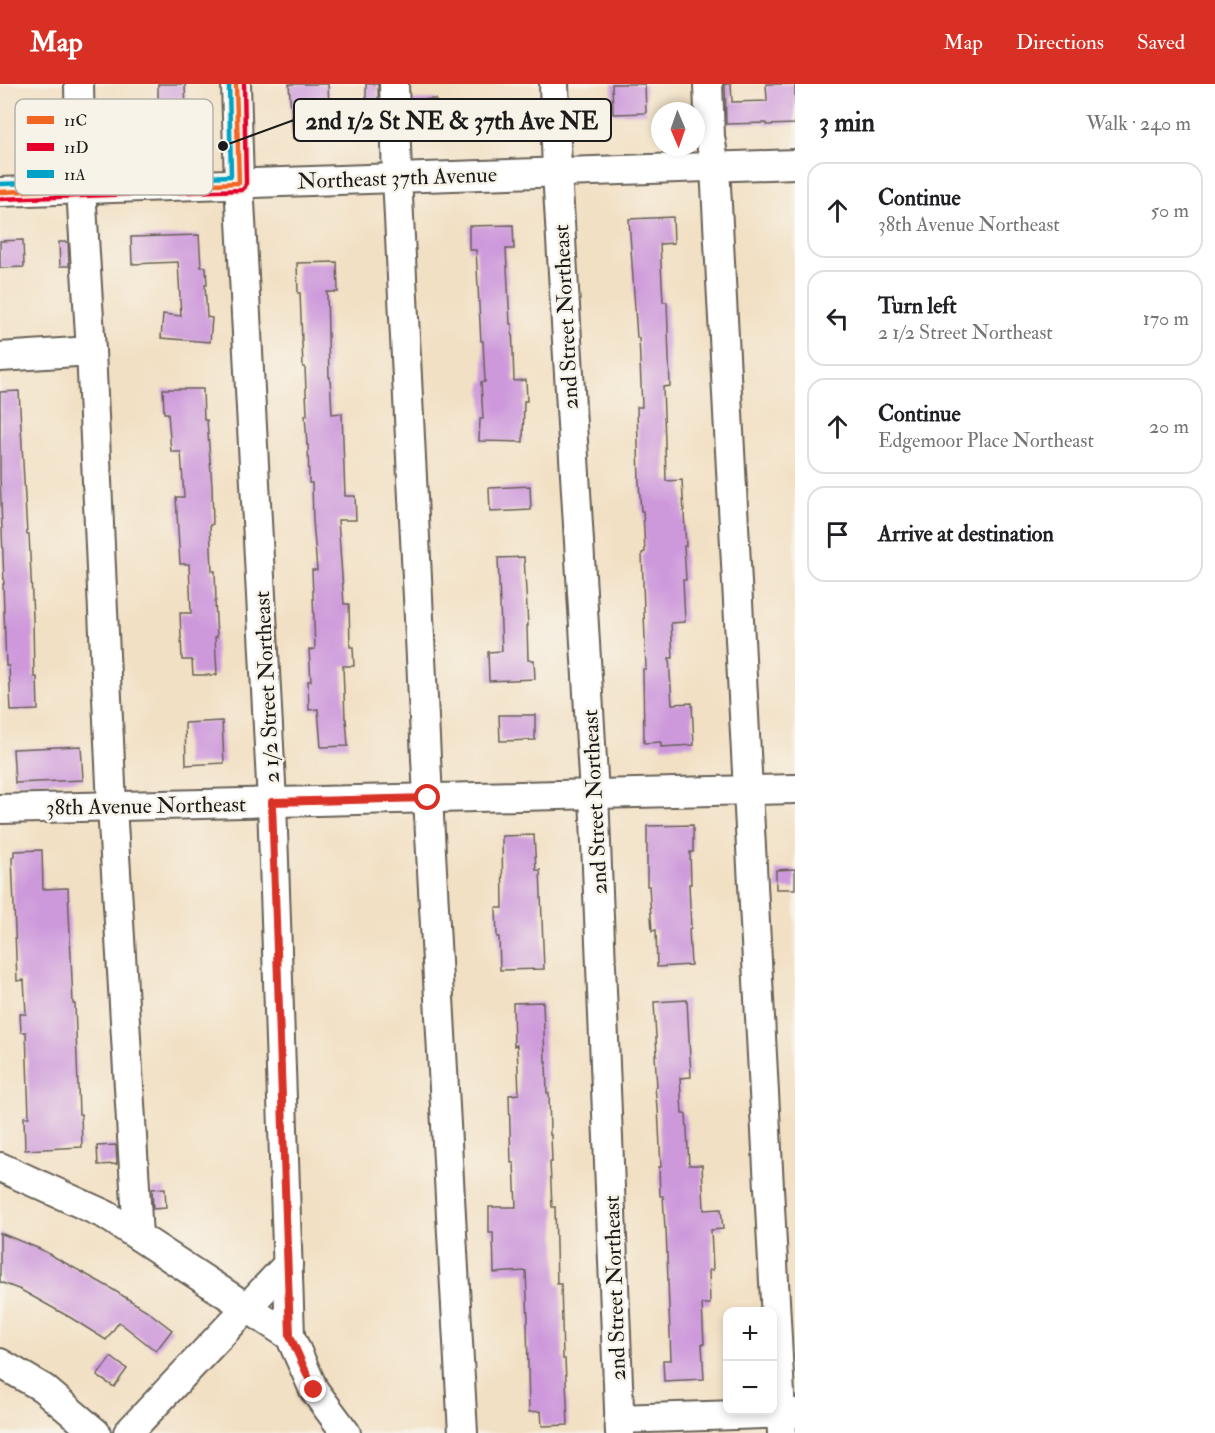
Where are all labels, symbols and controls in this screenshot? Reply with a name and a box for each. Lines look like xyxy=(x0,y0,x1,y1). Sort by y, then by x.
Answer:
text: Map xyxy=(30,25,83,60)
text: Map xyxy=(943,29,983,56)
text: Directions xyxy=(1016,29,1104,56)
text: Saved xyxy=(1137,29,1185,56)
legend xyxy=(15,99,213,195)
callout: 2nd 1/2 St NE & 37th Ave NE xyxy=(294,99,611,141)
north arrow xyxy=(651,102,705,156)
text: 2nd 1/2 St NE & 37th Ave NE xyxy=(306,106,598,137)
text: 3 min xyxy=(819,107,875,139)
text: 11C xyxy=(64,111,87,131)
text: Walk · 240 m xyxy=(1086,111,1191,136)
text: 11D xyxy=(64,138,88,158)
street label: Northeast 37th Avenue xyxy=(297,161,497,195)
text: 11A xyxy=(64,165,86,185)
text: Continue xyxy=(878,184,961,212)
icon: ahead xyxy=(821,194,854,227)
text: 50 m xyxy=(1150,198,1189,223)
text: 38th Avenue Northeast xyxy=(878,212,1060,237)
street label: 2nd Street Northeast xyxy=(547,224,585,410)
text: Turn left xyxy=(878,292,957,320)
icon: left xyxy=(821,302,854,335)
text: 170 m xyxy=(1143,306,1189,331)
text: 2 1/2 Street Northeast xyxy=(878,320,1053,345)
text: Continue xyxy=(878,400,961,428)
icon: ahead xyxy=(821,410,854,443)
text: 20 m xyxy=(1149,414,1189,439)
text: Edgemoor Place Northeast xyxy=(878,428,1094,453)
icon: arrive xyxy=(821,518,854,551)
text: Arrive at destination xyxy=(878,520,1054,548)
street label: 2 1/2 Street Northeast xyxy=(248,590,286,784)
street label: 2nd Street Northeast xyxy=(576,709,614,895)
route start xyxy=(414,784,440,810)
street label: 38th Avenue Northeast xyxy=(46,790,246,822)
street label: 2nd Street Northeast xyxy=(598,1195,632,1381)
map controls xyxy=(723,1307,777,1415)
button: + xyxy=(723,1307,777,1361)
button: − xyxy=(723,1361,777,1415)
route end xyxy=(300,1376,326,1402)

